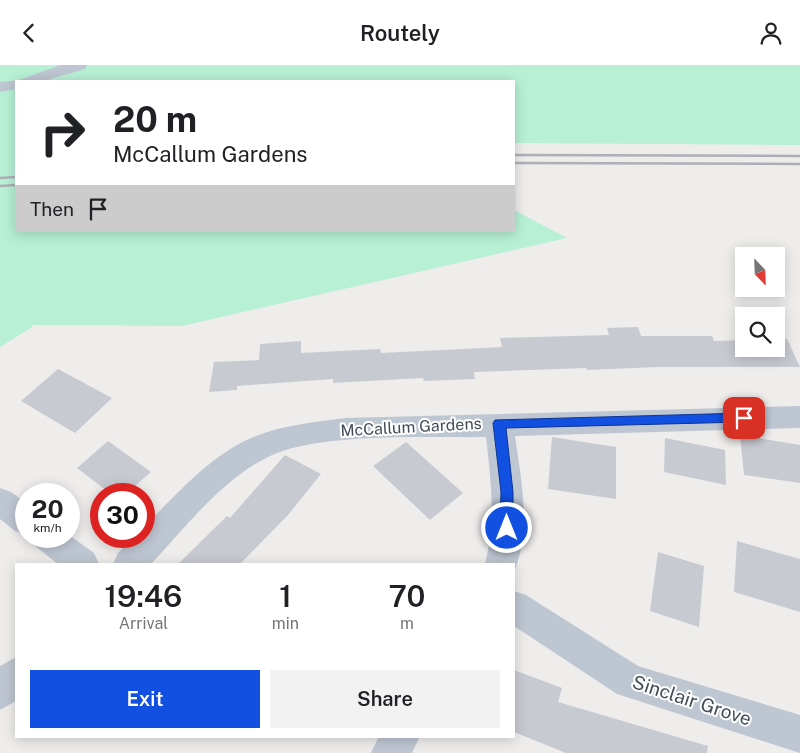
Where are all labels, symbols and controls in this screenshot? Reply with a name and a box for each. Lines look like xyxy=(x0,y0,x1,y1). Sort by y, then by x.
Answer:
icon: back xyxy=(15,19,43,47)
icon: person xyxy=(757,19,785,47)
text: Routely xyxy=(360,20,440,46)
text: 20 m xyxy=(113,99,197,140)
icon: right xyxy=(30,100,95,165)
text: McCallum Gardens xyxy=(113,141,307,167)
icon: arrive xyxy=(84,195,112,223)
text: Then xyxy=(30,198,74,220)
north arrow xyxy=(735,247,785,297)
map controls xyxy=(735,247,785,357)
button: search xyxy=(735,307,785,357)
pin xyxy=(723,397,765,439)
icon: arrive xyxy=(730,404,758,432)
street label: McCallum Gardens xyxy=(340,414,482,440)
speed limit sign: 30 xyxy=(90,483,155,548)
text: 20 xyxy=(32,494,64,524)
position arrow xyxy=(480,501,532,553)
text: km/h xyxy=(33,521,62,535)
text: 19:46 xyxy=(105,578,182,614)
text: 1 xyxy=(279,578,292,614)
text: 70 xyxy=(389,578,425,614)
text: Arrival xyxy=(119,614,168,633)
text: min xyxy=(272,614,299,633)
text: m xyxy=(400,614,414,633)
button: Exit xyxy=(30,670,260,728)
button: Share xyxy=(270,670,500,728)
street label: Sinclair Grove xyxy=(630,670,754,730)

